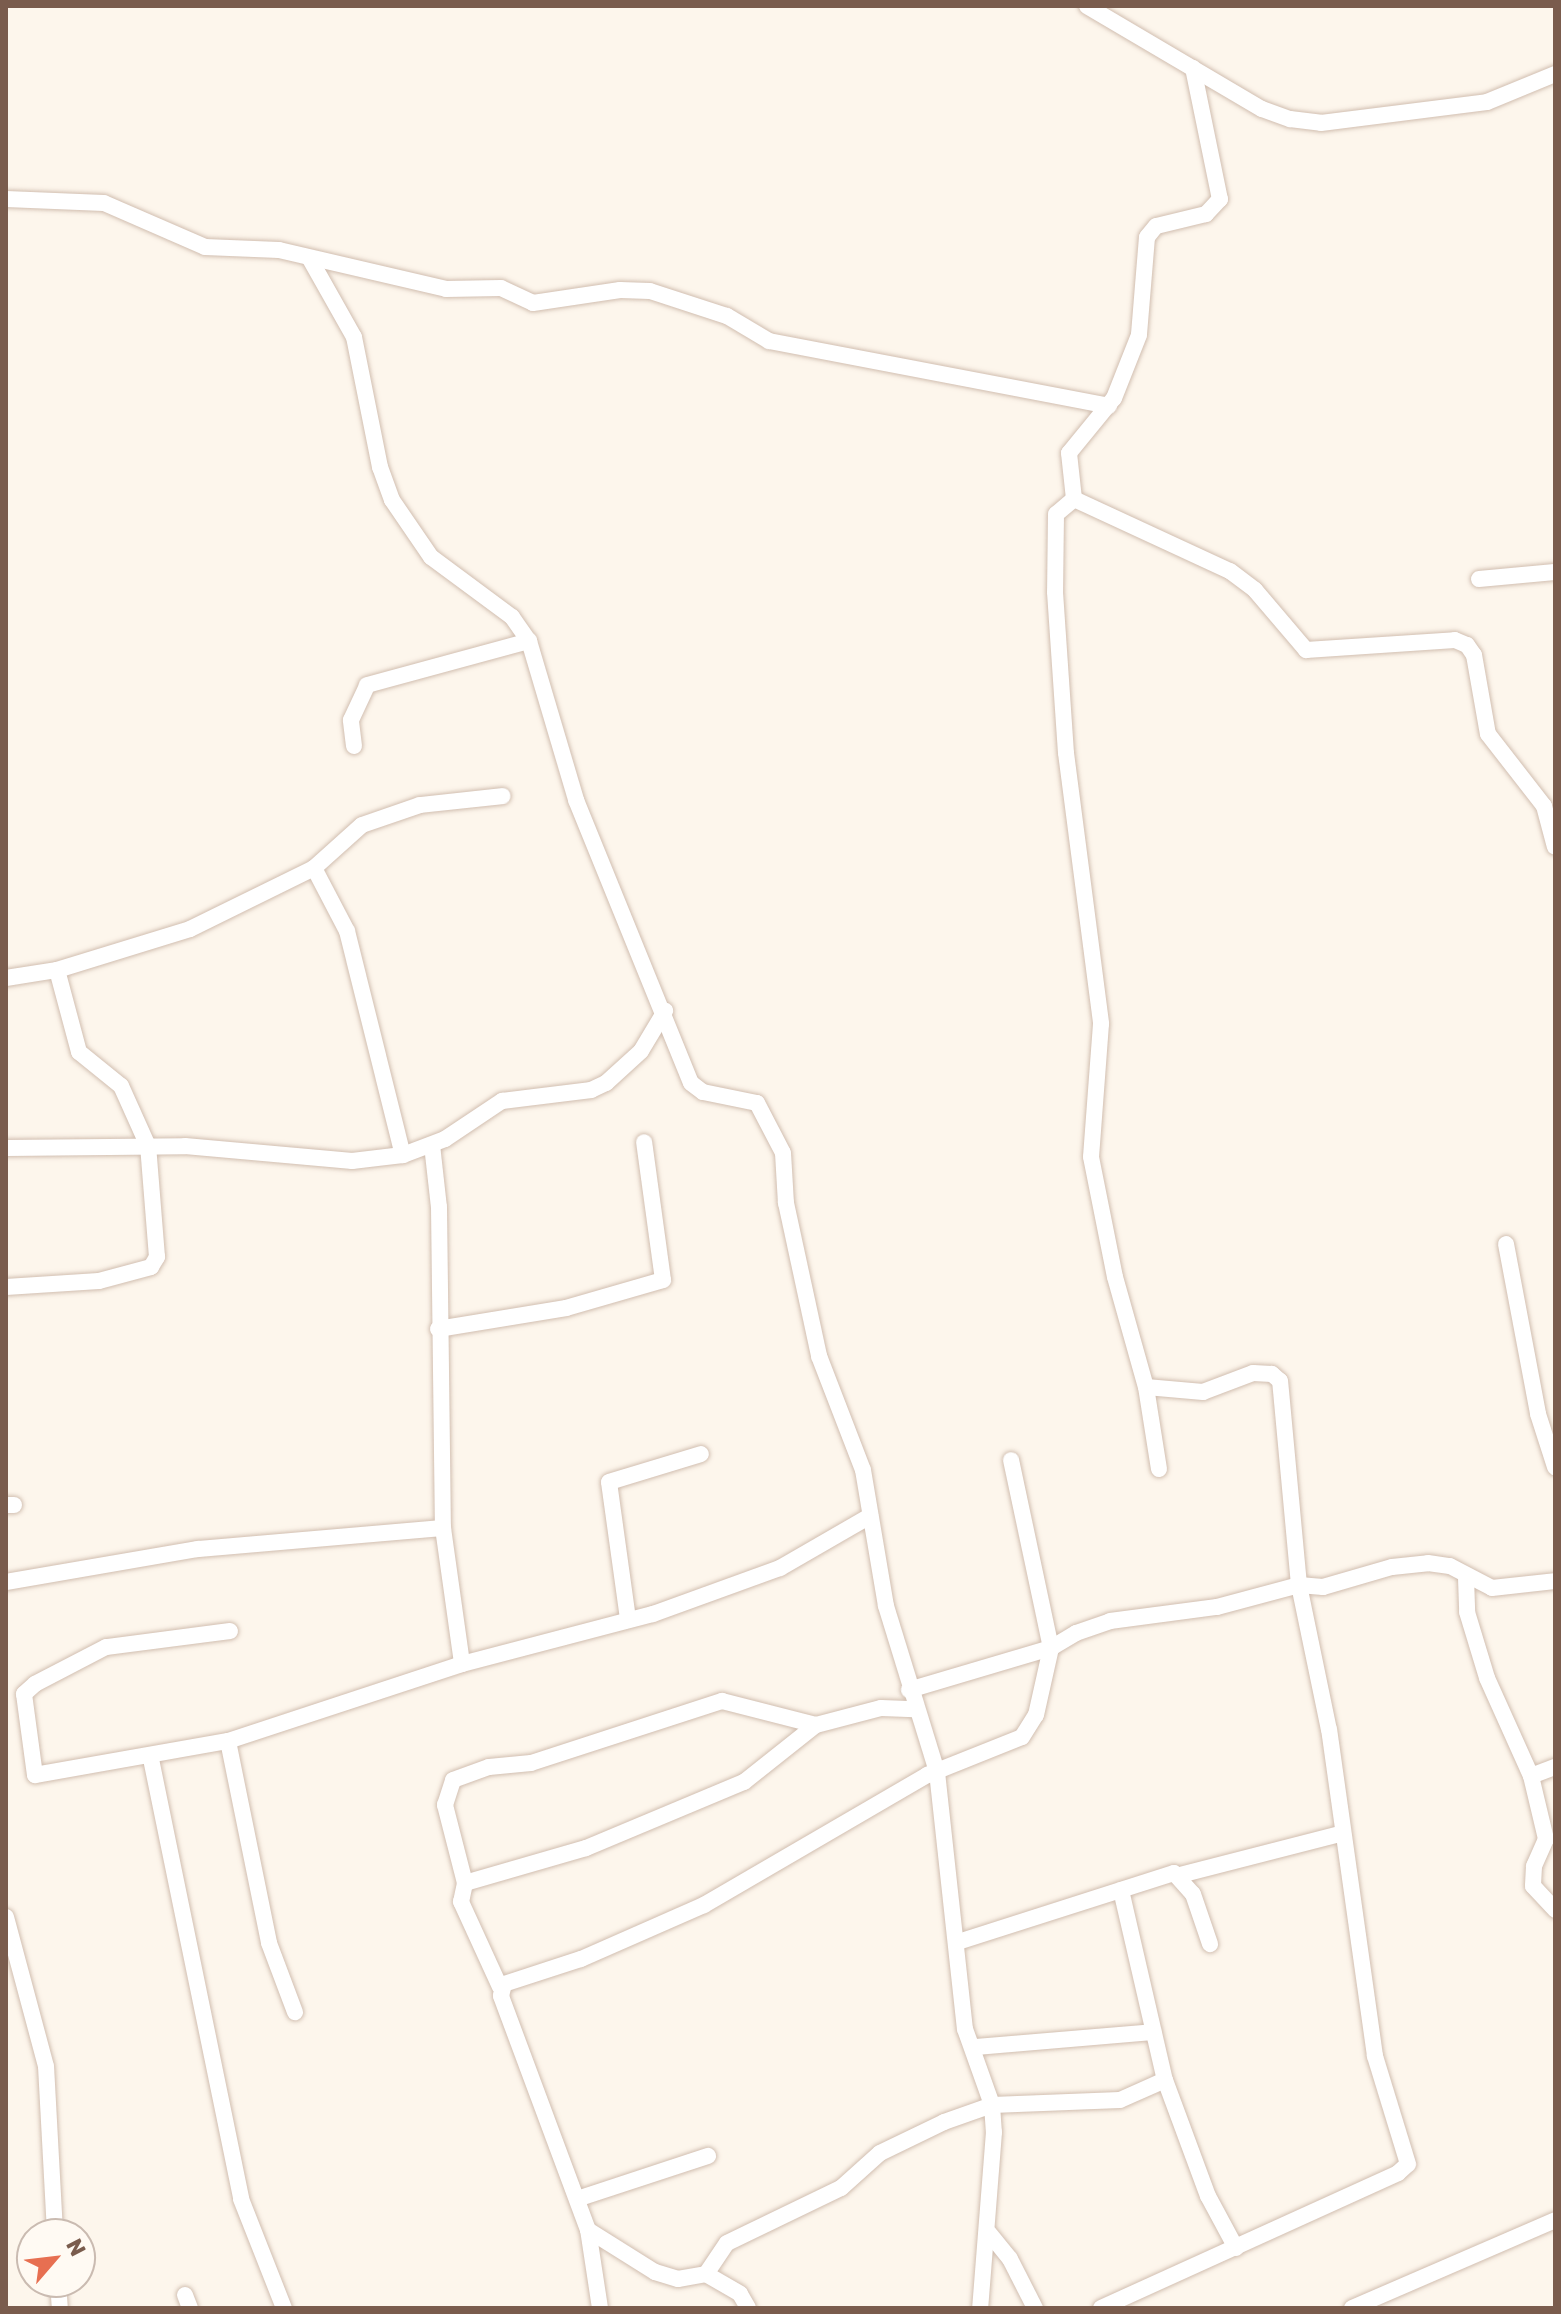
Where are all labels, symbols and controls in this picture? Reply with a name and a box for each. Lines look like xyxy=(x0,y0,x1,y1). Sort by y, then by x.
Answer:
north arrow xyxy=(16,2218,96,2298)
text: N xyxy=(60,2234,91,2261)

